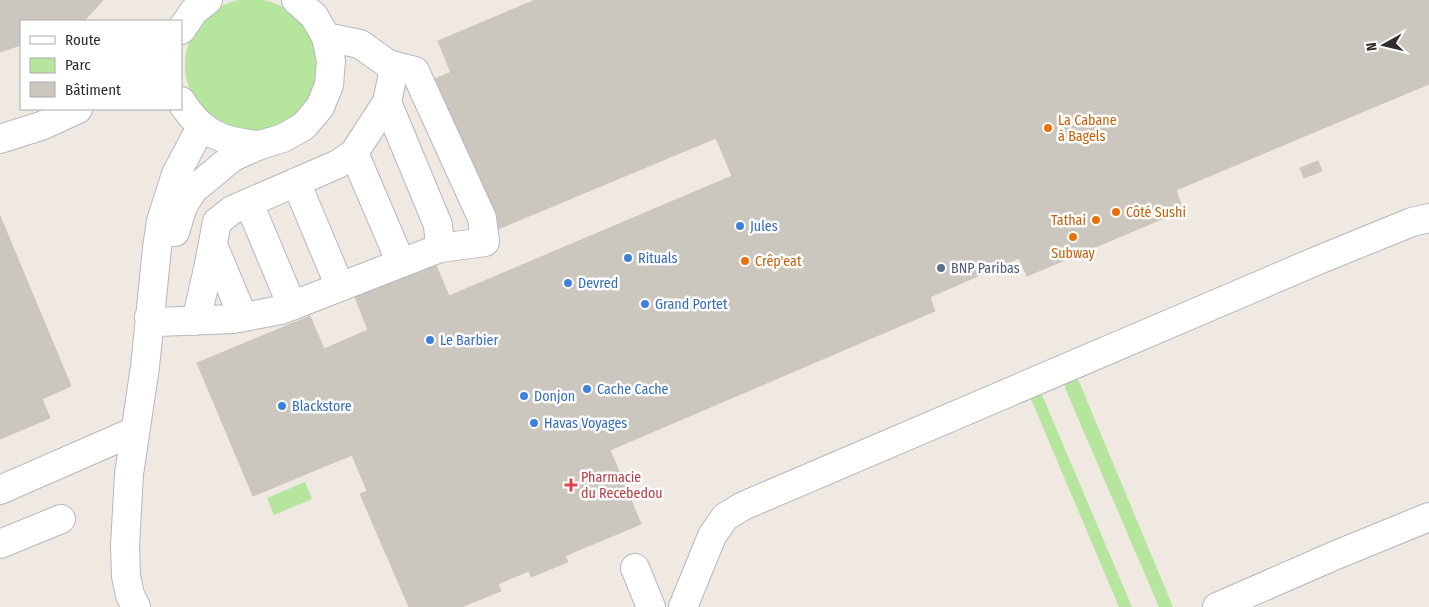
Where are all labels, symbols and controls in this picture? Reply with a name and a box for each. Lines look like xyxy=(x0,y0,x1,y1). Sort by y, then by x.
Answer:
legend xyxy=(20,20,182,110)
north arrow xyxy=(1359,20,1409,70)
text: Route xyxy=(65,31,101,49)
text: N xyxy=(1363,41,1381,52)
text: Parc xyxy=(65,56,91,74)
text: Bâtiment xyxy=(65,81,121,99)
place label: La Cabane à Bagels xyxy=(1058,112,1117,145)
marker: La Cabane à Bagels xyxy=(1042,122,1054,134)
place label: Côté Sushi xyxy=(1126,204,1186,221)
marker: Côté Sushi xyxy=(1110,206,1122,218)
place label: Tathai xyxy=(1051,212,1086,229)
marker: Tathai xyxy=(1090,214,1102,226)
place label: Jules xyxy=(750,218,778,235)
marker: Jules xyxy=(734,220,746,232)
marker: Subway xyxy=(1067,231,1079,243)
place label: Subway xyxy=(1051,245,1096,262)
place label: Rituals xyxy=(638,250,677,267)
marker: Rituals xyxy=(622,252,634,264)
place label: Crêp'eat xyxy=(755,253,802,270)
marker: Crêp'eat xyxy=(739,255,751,267)
place label: BNP Paribas xyxy=(951,260,1020,277)
marker: BNP Paribas xyxy=(935,262,947,274)
place label: Devred xyxy=(578,275,618,292)
marker: Devred xyxy=(562,277,574,289)
place label: Grand Portet xyxy=(655,296,728,313)
marker: Grand Portet xyxy=(639,298,651,310)
place label: Le Barbier xyxy=(440,332,498,349)
marker: Le Barbier xyxy=(424,334,436,346)
place label: Cache Cache xyxy=(597,381,669,398)
marker: Cache Cache xyxy=(581,383,593,395)
place label: Donjon xyxy=(534,388,575,405)
marker: Donjon xyxy=(518,390,530,402)
place label: Blackstore xyxy=(292,398,352,415)
marker: Blackstore xyxy=(276,400,288,412)
place label: Havas Voyages xyxy=(544,415,627,432)
marker: Havas Voyages xyxy=(528,417,540,429)
place label: Pharmacie du Recebedou xyxy=(581,469,663,502)
marker: Pharmacie du Recebedou xyxy=(565,479,577,491)

